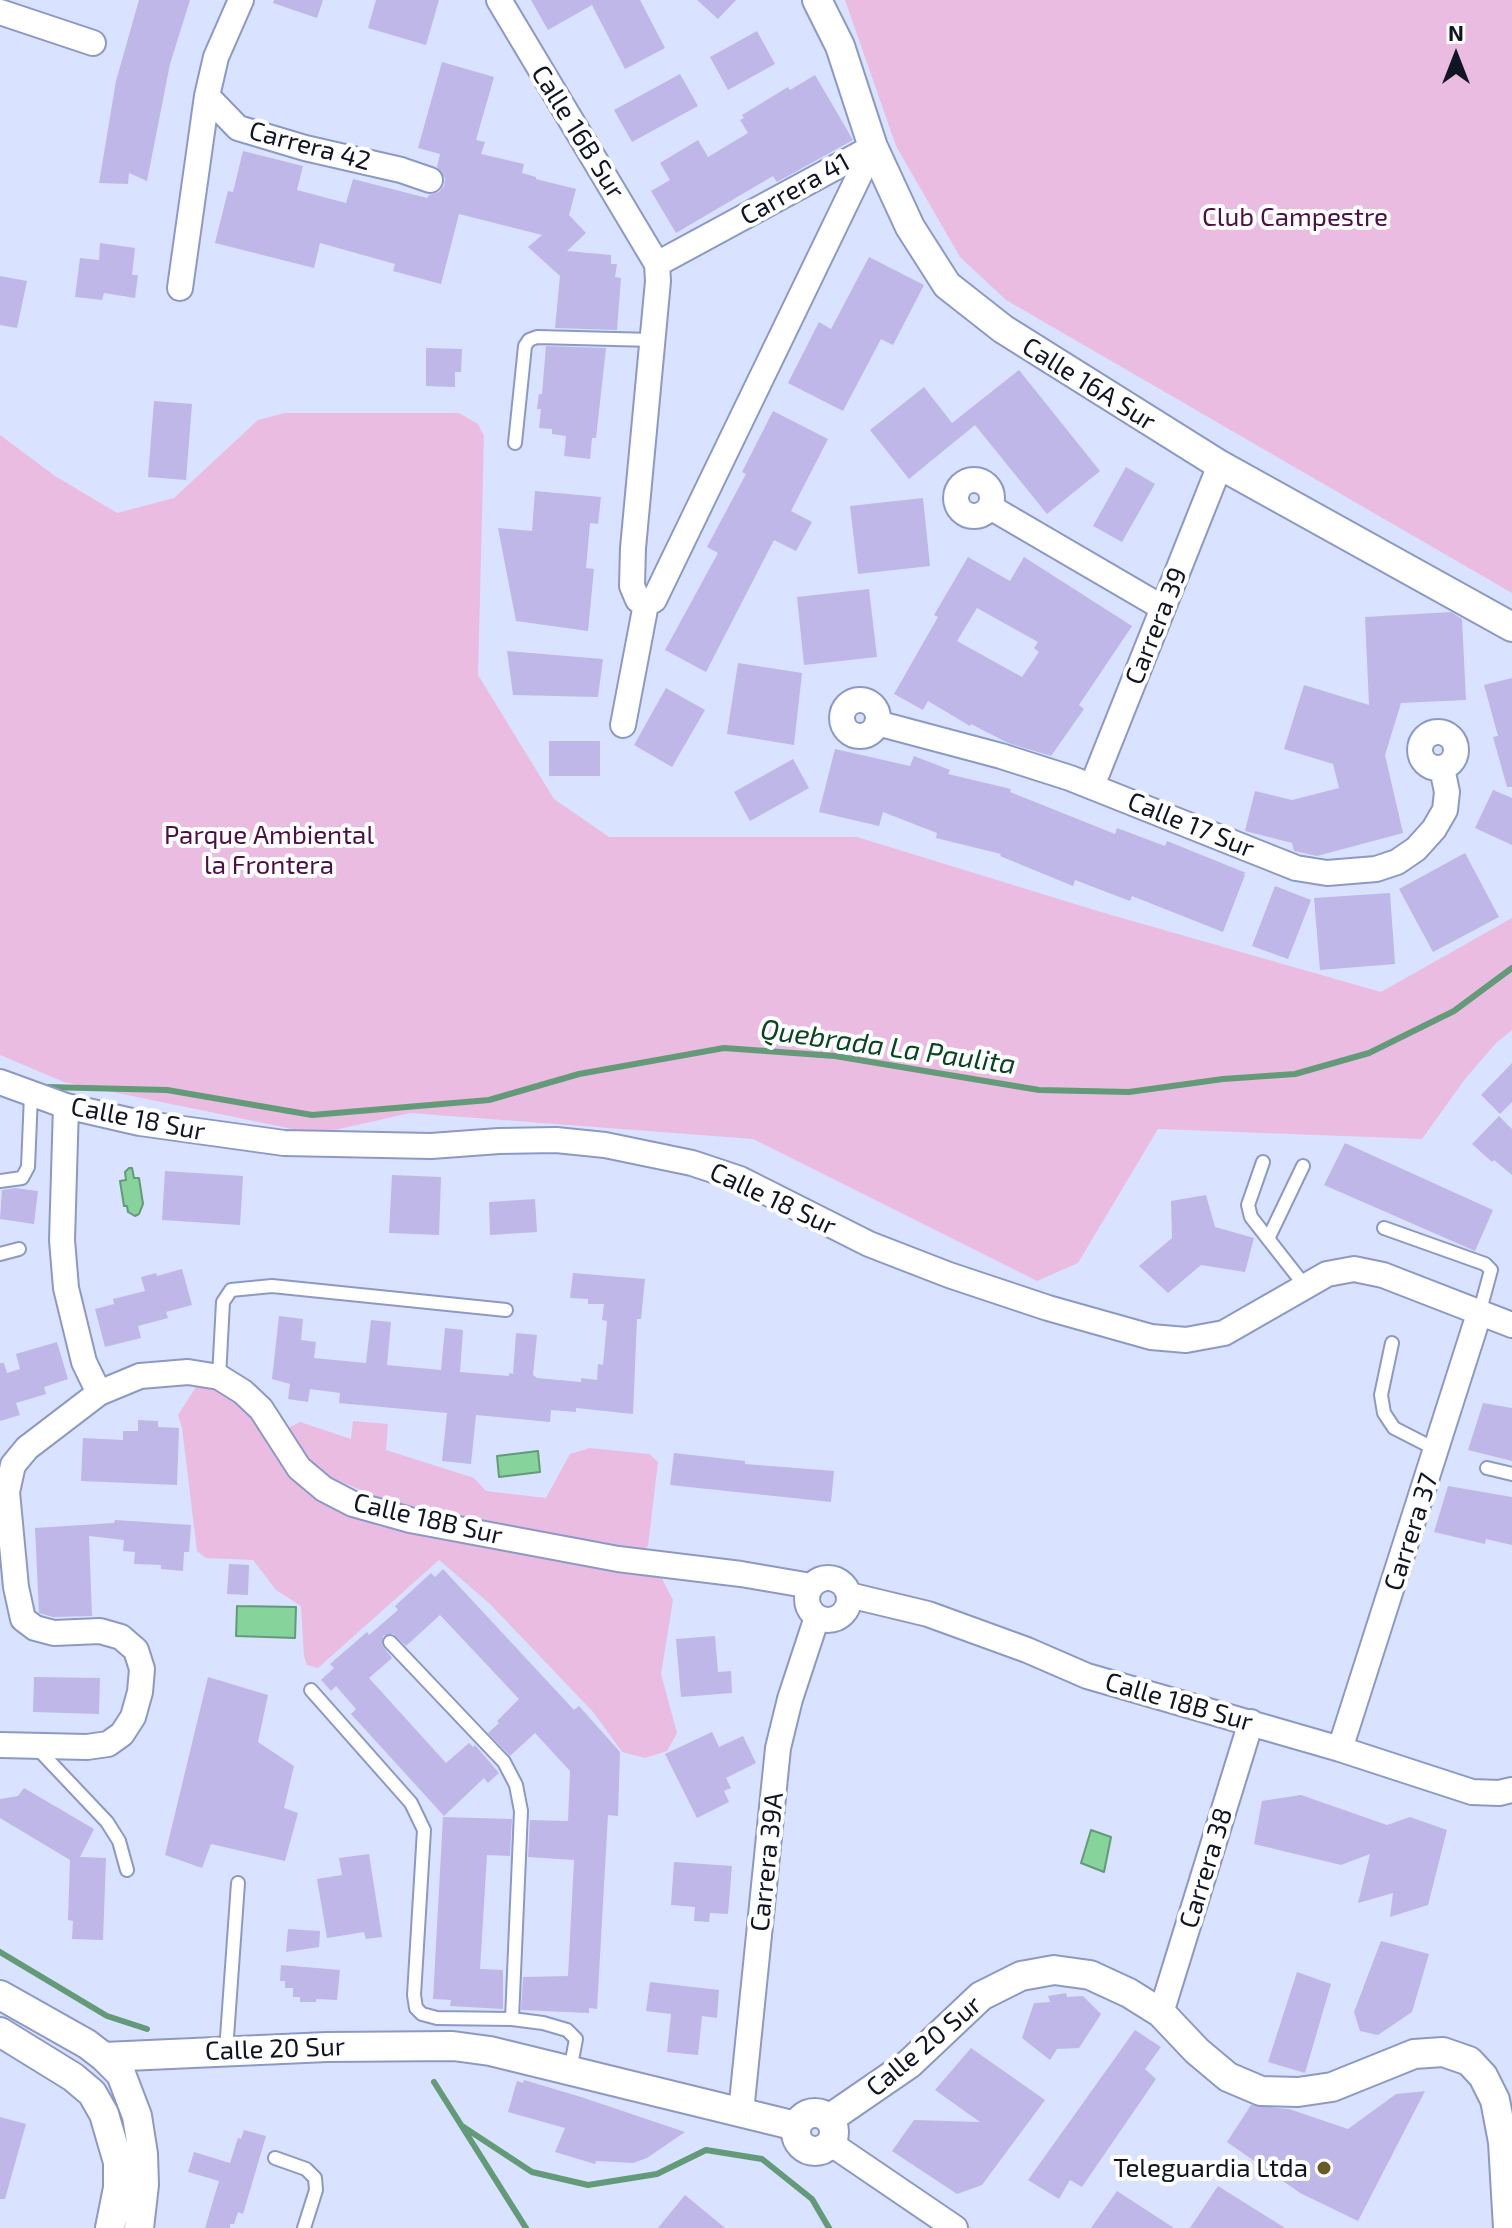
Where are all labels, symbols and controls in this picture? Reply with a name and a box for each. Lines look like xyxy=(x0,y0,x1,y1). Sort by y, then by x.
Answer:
north arrow xyxy=(1416,16,1496,96)
text: N xyxy=(1448,19,1464,45)
street label: Calle 16B Sur xyxy=(525,60,631,204)
street label: Carrera 42 xyxy=(246,115,374,177)
street label: Carrera 41 xyxy=(735,146,855,232)
park label: Club Campestre xyxy=(1202,201,1388,233)
street label: Calle 16A Sur xyxy=(1017,331,1161,437)
street label: Carrera 39 xyxy=(1118,563,1194,689)
street label: Calle 17 Sur xyxy=(1123,786,1259,864)
park label: Parque Ambiental la Frontera xyxy=(164,819,374,880)
water label: Quebrada La Paulita xyxy=(758,1012,1018,1082)
street label: Calle 18 Sur xyxy=(68,1091,208,1147)
street label: Calle 18 Sur xyxy=(705,1156,841,1242)
street label: Carrera 37 xyxy=(1377,1469,1445,1595)
street label: Calle 18B Sur xyxy=(350,1487,506,1551)
street label: Calle 18B Sur xyxy=(1102,1666,1256,1738)
street label: Carrera 39A xyxy=(744,1791,790,1933)
street label: Carrera 38 xyxy=(1173,1804,1239,1932)
street label: Calle 20 Sur xyxy=(860,1989,988,2103)
street label: Calle 20 Sur xyxy=(204,2031,346,2067)
place label: Teleguardia Ltda xyxy=(1113,2152,1308,2184)
marker: Teleguardia Ltda xyxy=(1315,2159,1333,2177)

